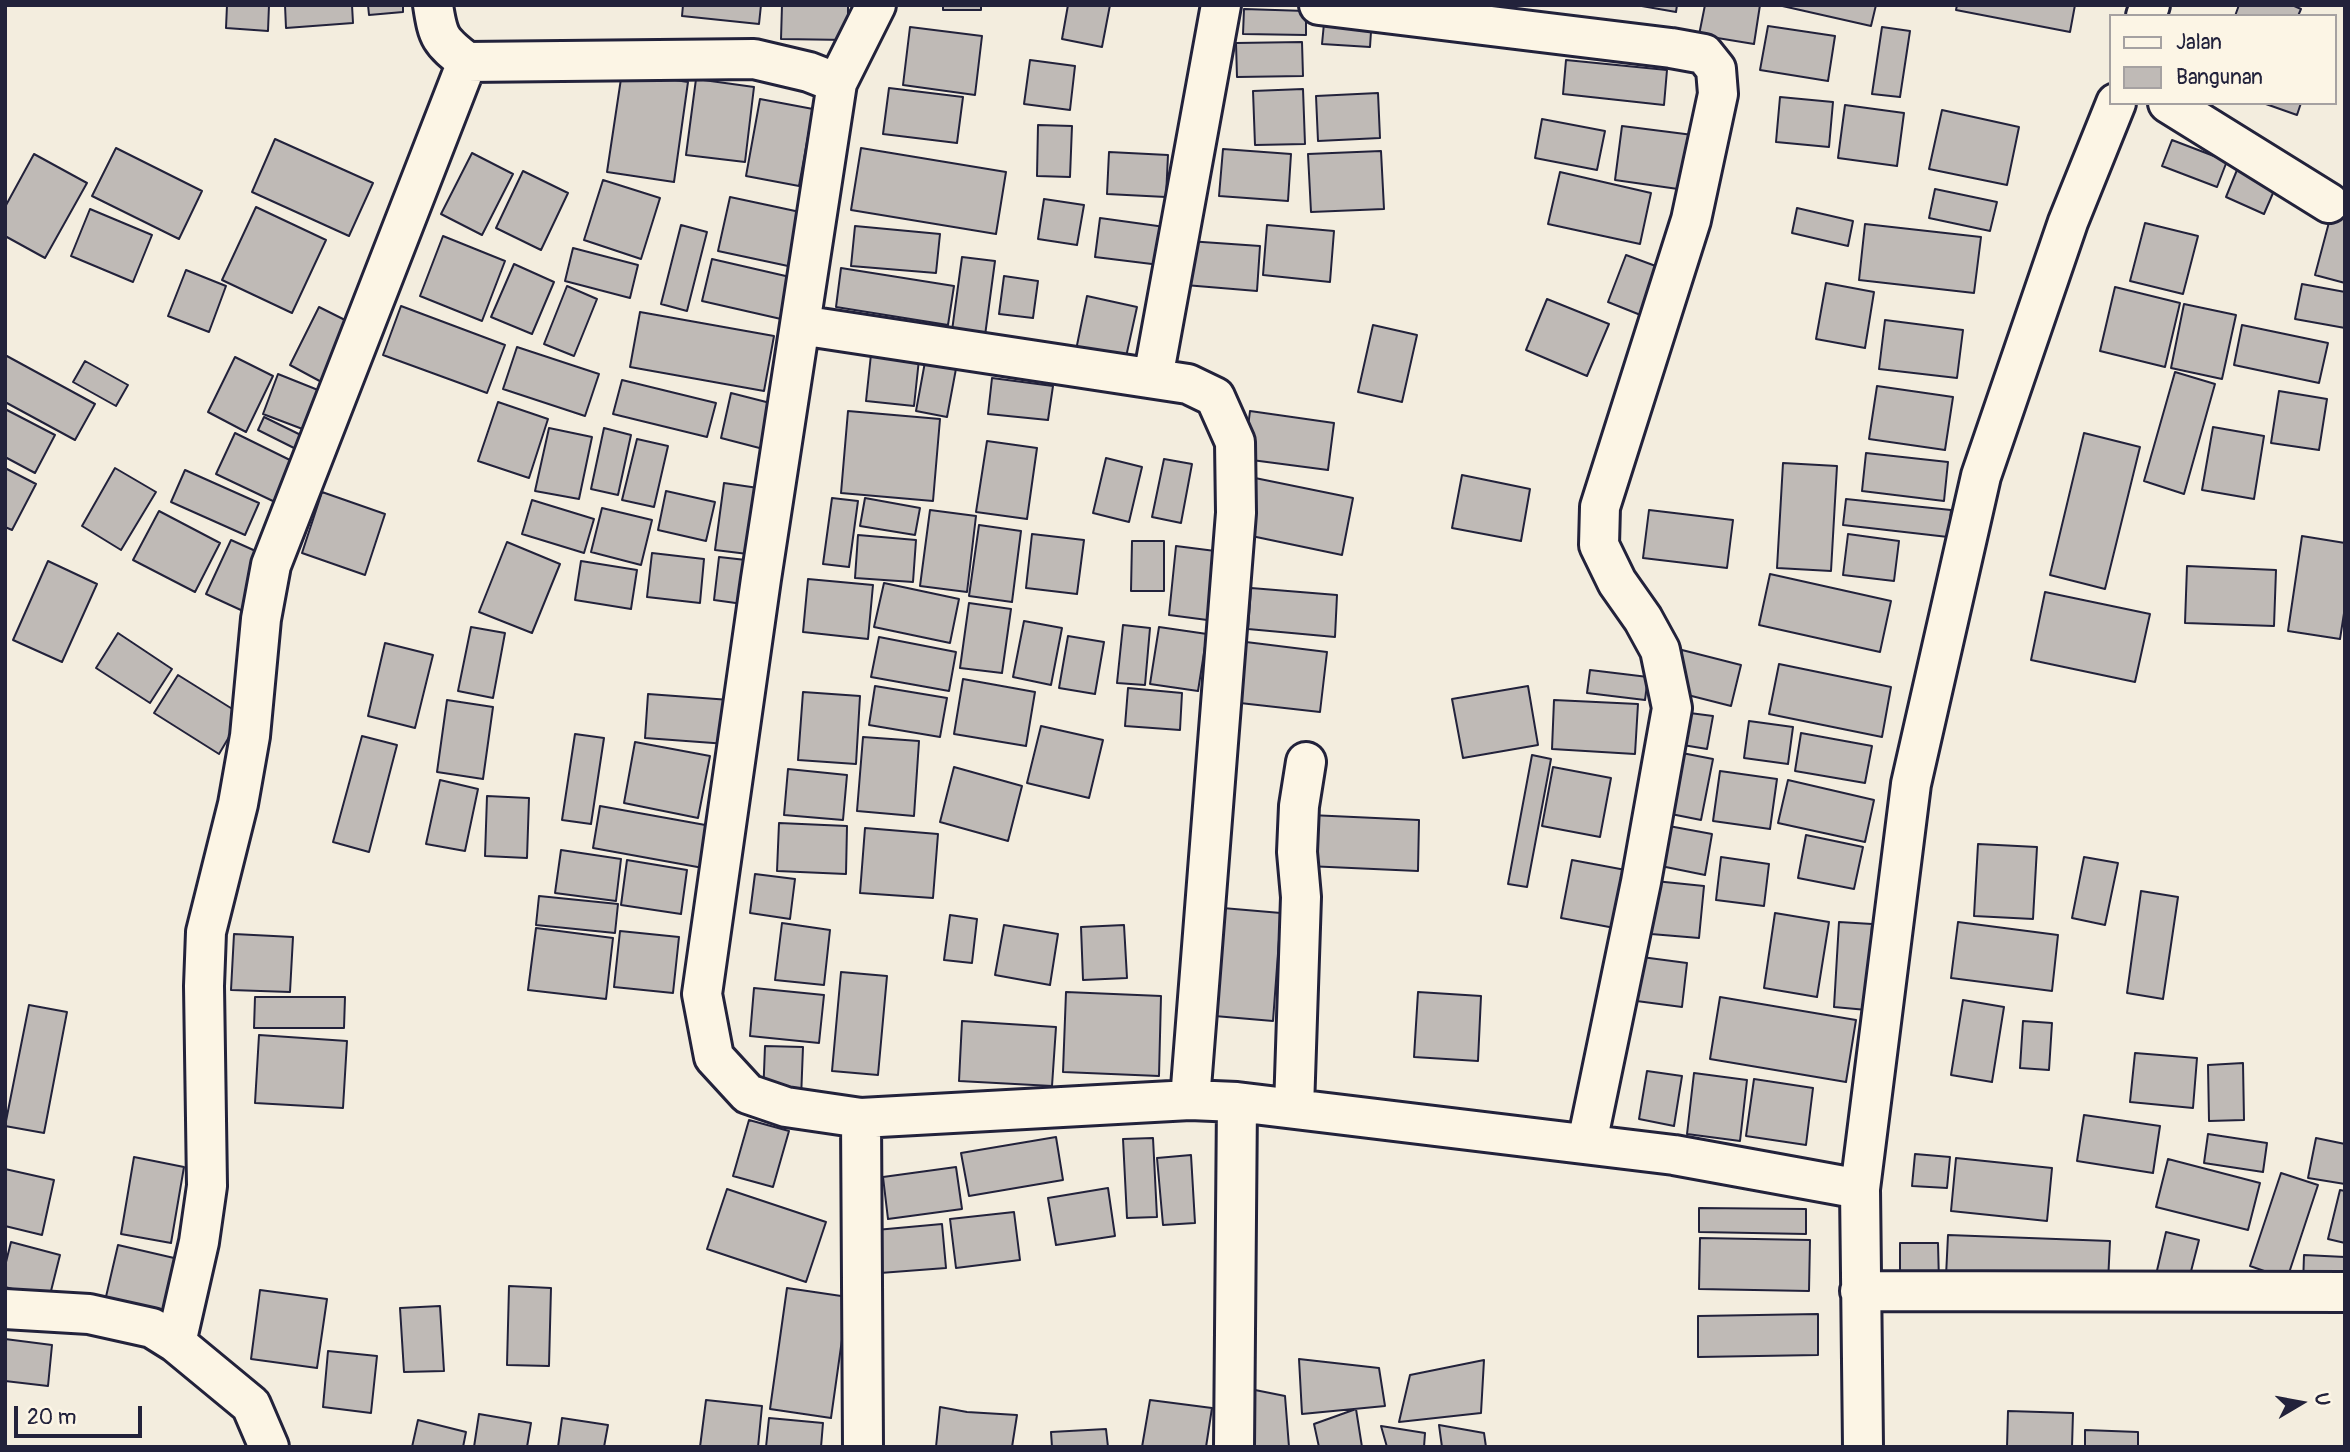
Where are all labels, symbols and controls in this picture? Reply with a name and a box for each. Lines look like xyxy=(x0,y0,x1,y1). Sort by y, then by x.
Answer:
legend xyxy=(2108,14,2336,105)
text: Jalan xyxy=(2176,29,2222,56)
text: Bangunan xyxy=(2176,64,2263,91)
north arrow xyxy=(2266,1368,2336,1438)
text: U xyxy=(2309,1391,2335,1408)
scale bar xyxy=(18,1392,145,1436)
text: 20 m xyxy=(27,1404,76,1431)

